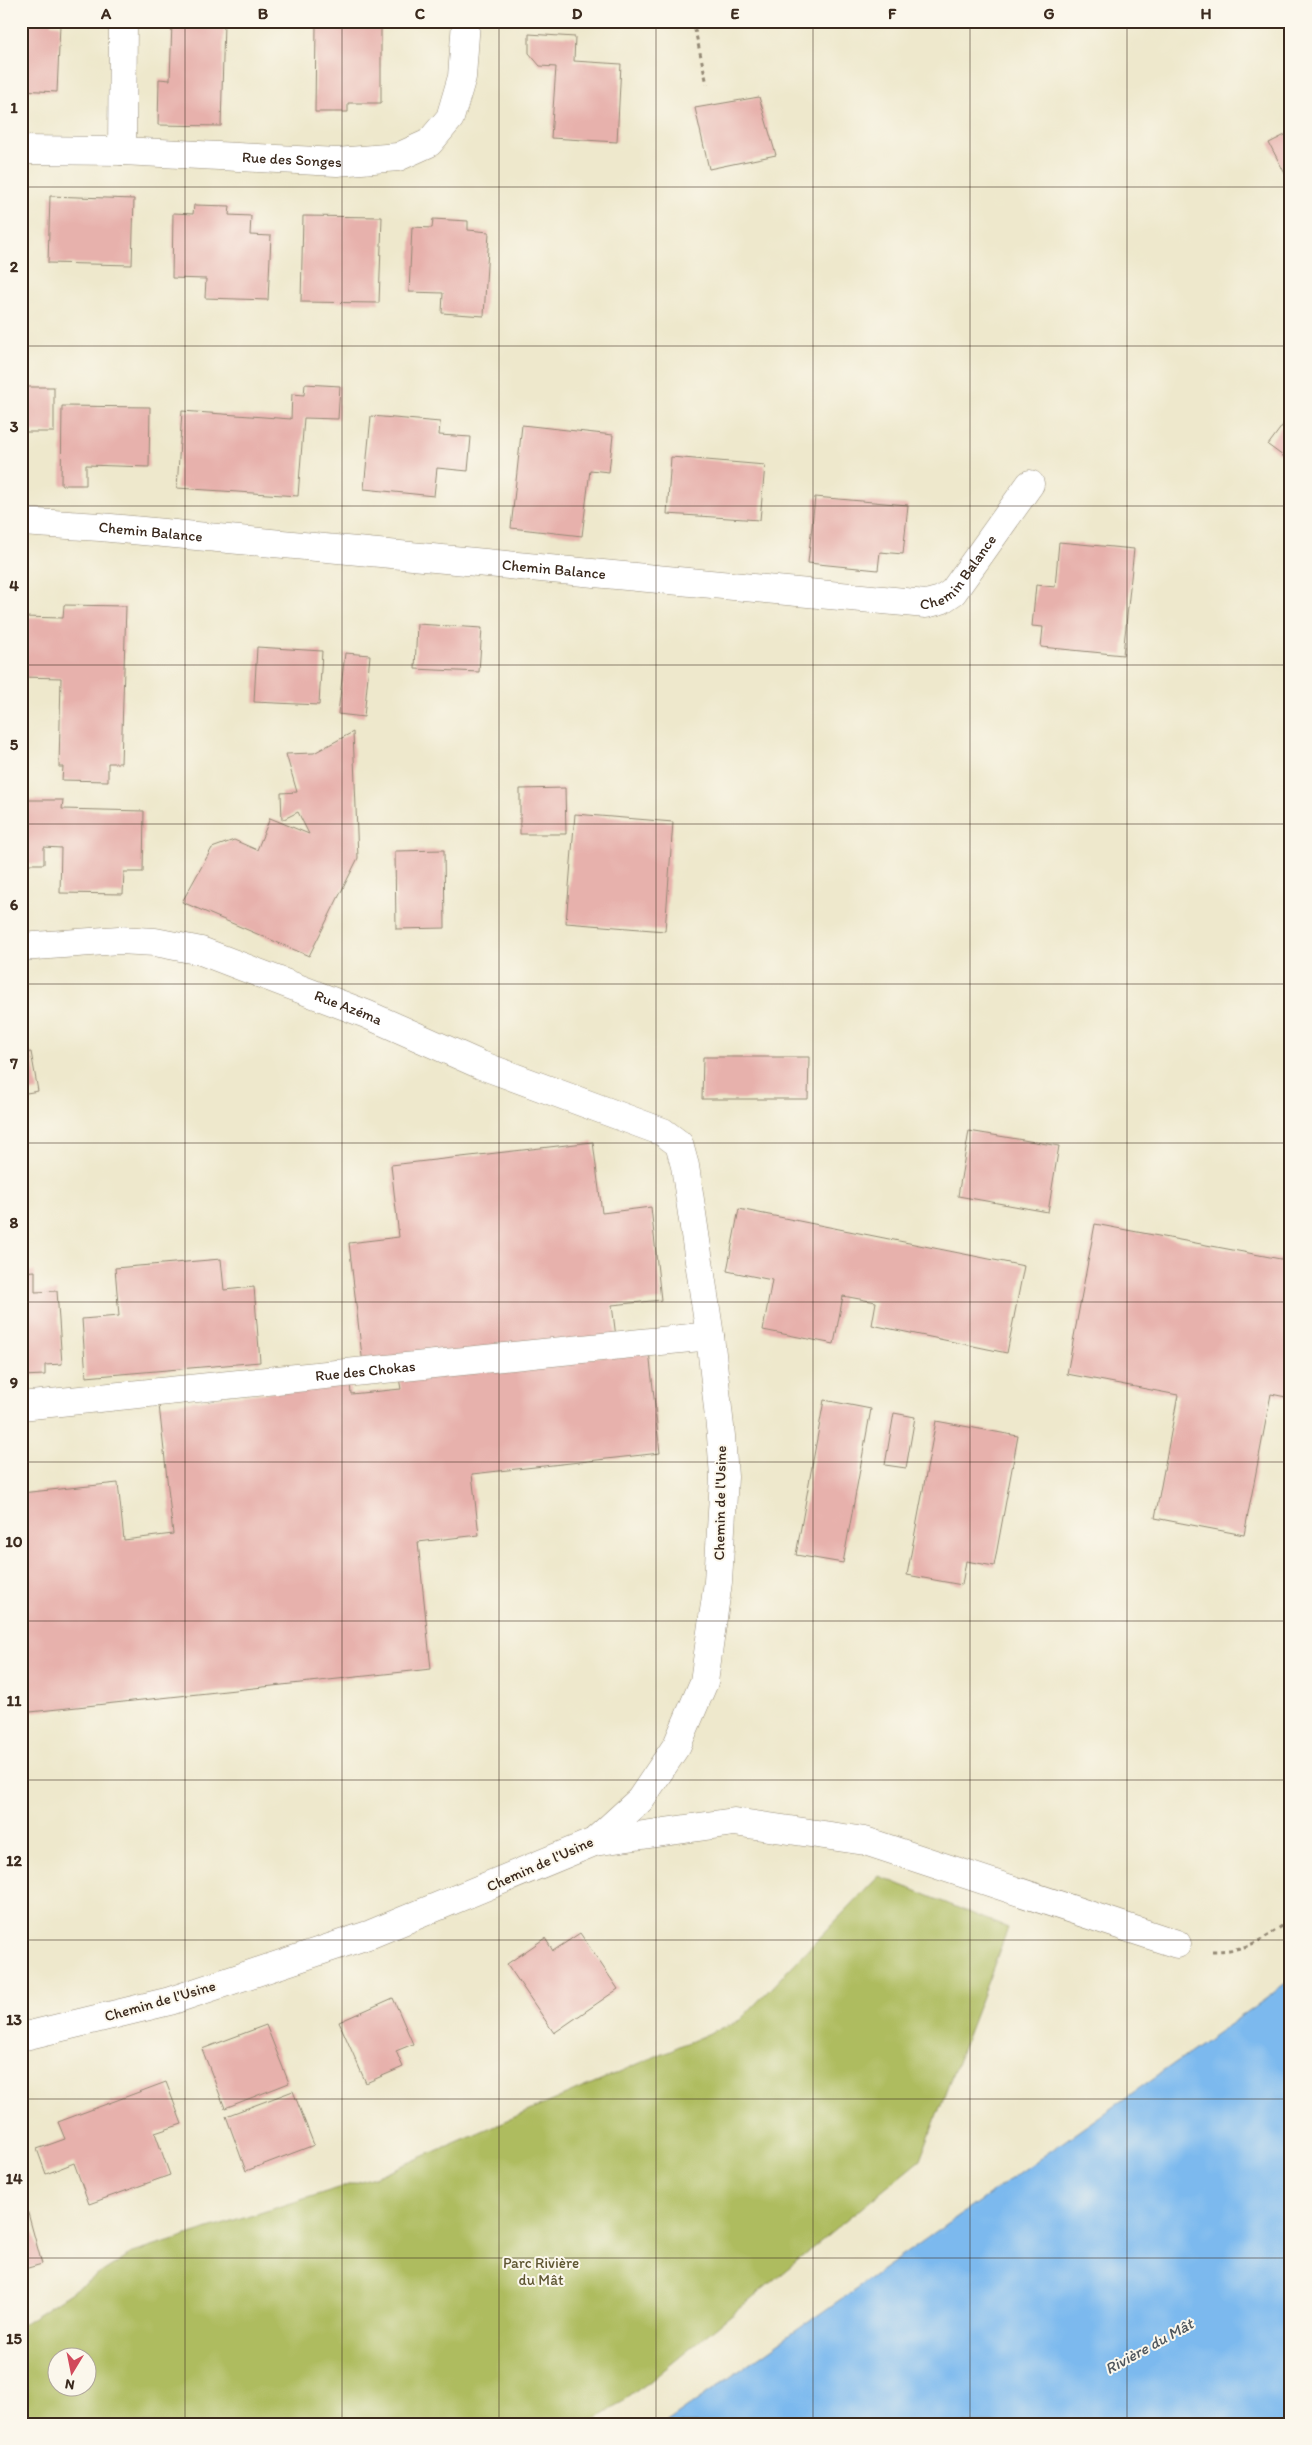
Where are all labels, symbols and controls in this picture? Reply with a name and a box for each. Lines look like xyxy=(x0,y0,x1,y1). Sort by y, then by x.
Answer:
text: A xyxy=(100,4,112,23)
text: B xyxy=(258,4,269,23)
text: C xyxy=(415,4,426,23)
text: D xyxy=(572,4,583,23)
text: E xyxy=(731,4,740,23)
text: F xyxy=(888,4,897,23)
text: G xyxy=(1043,4,1055,23)
text: H xyxy=(1200,4,1212,23)
text: 1 xyxy=(10,98,18,117)
street label: Rue des Songes xyxy=(242,148,343,171)
text: 2 xyxy=(10,257,19,276)
text: 3 xyxy=(10,417,19,436)
street label: Chemin Balance xyxy=(98,518,203,546)
street label: Chemin Balance xyxy=(919,531,1000,613)
street label: Chemin Balance xyxy=(501,556,607,583)
text: 4 xyxy=(9,576,19,595)
text: 5 xyxy=(10,735,19,754)
text: 6 xyxy=(10,895,19,914)
street label: Rue Azéma xyxy=(312,986,385,1029)
text: 7 xyxy=(9,1054,18,1073)
text: 8 xyxy=(10,1213,19,1232)
street label: Rue des Chokas xyxy=(314,1357,417,1385)
text: 9 xyxy=(10,1373,18,1392)
street label: Chemin de l'Usine xyxy=(710,1445,730,1561)
text: 10 xyxy=(5,1532,23,1551)
text: 11 xyxy=(7,1691,22,1710)
street label: Chemin de l'Usine xyxy=(484,1832,596,1896)
text: 12 xyxy=(6,1851,23,1870)
street label: Chemin de l'Usine xyxy=(102,1977,218,2025)
text: 13 xyxy=(6,2010,22,2029)
text: 14 xyxy=(5,2169,23,2188)
park label: Parc Rivière du Mât xyxy=(503,2254,579,2289)
water label: Rivière du Mât xyxy=(1101,2313,1198,2378)
text: 15 xyxy=(6,2329,23,2348)
north arrow xyxy=(48,2348,98,2398)
text: N xyxy=(64,2375,76,2394)

